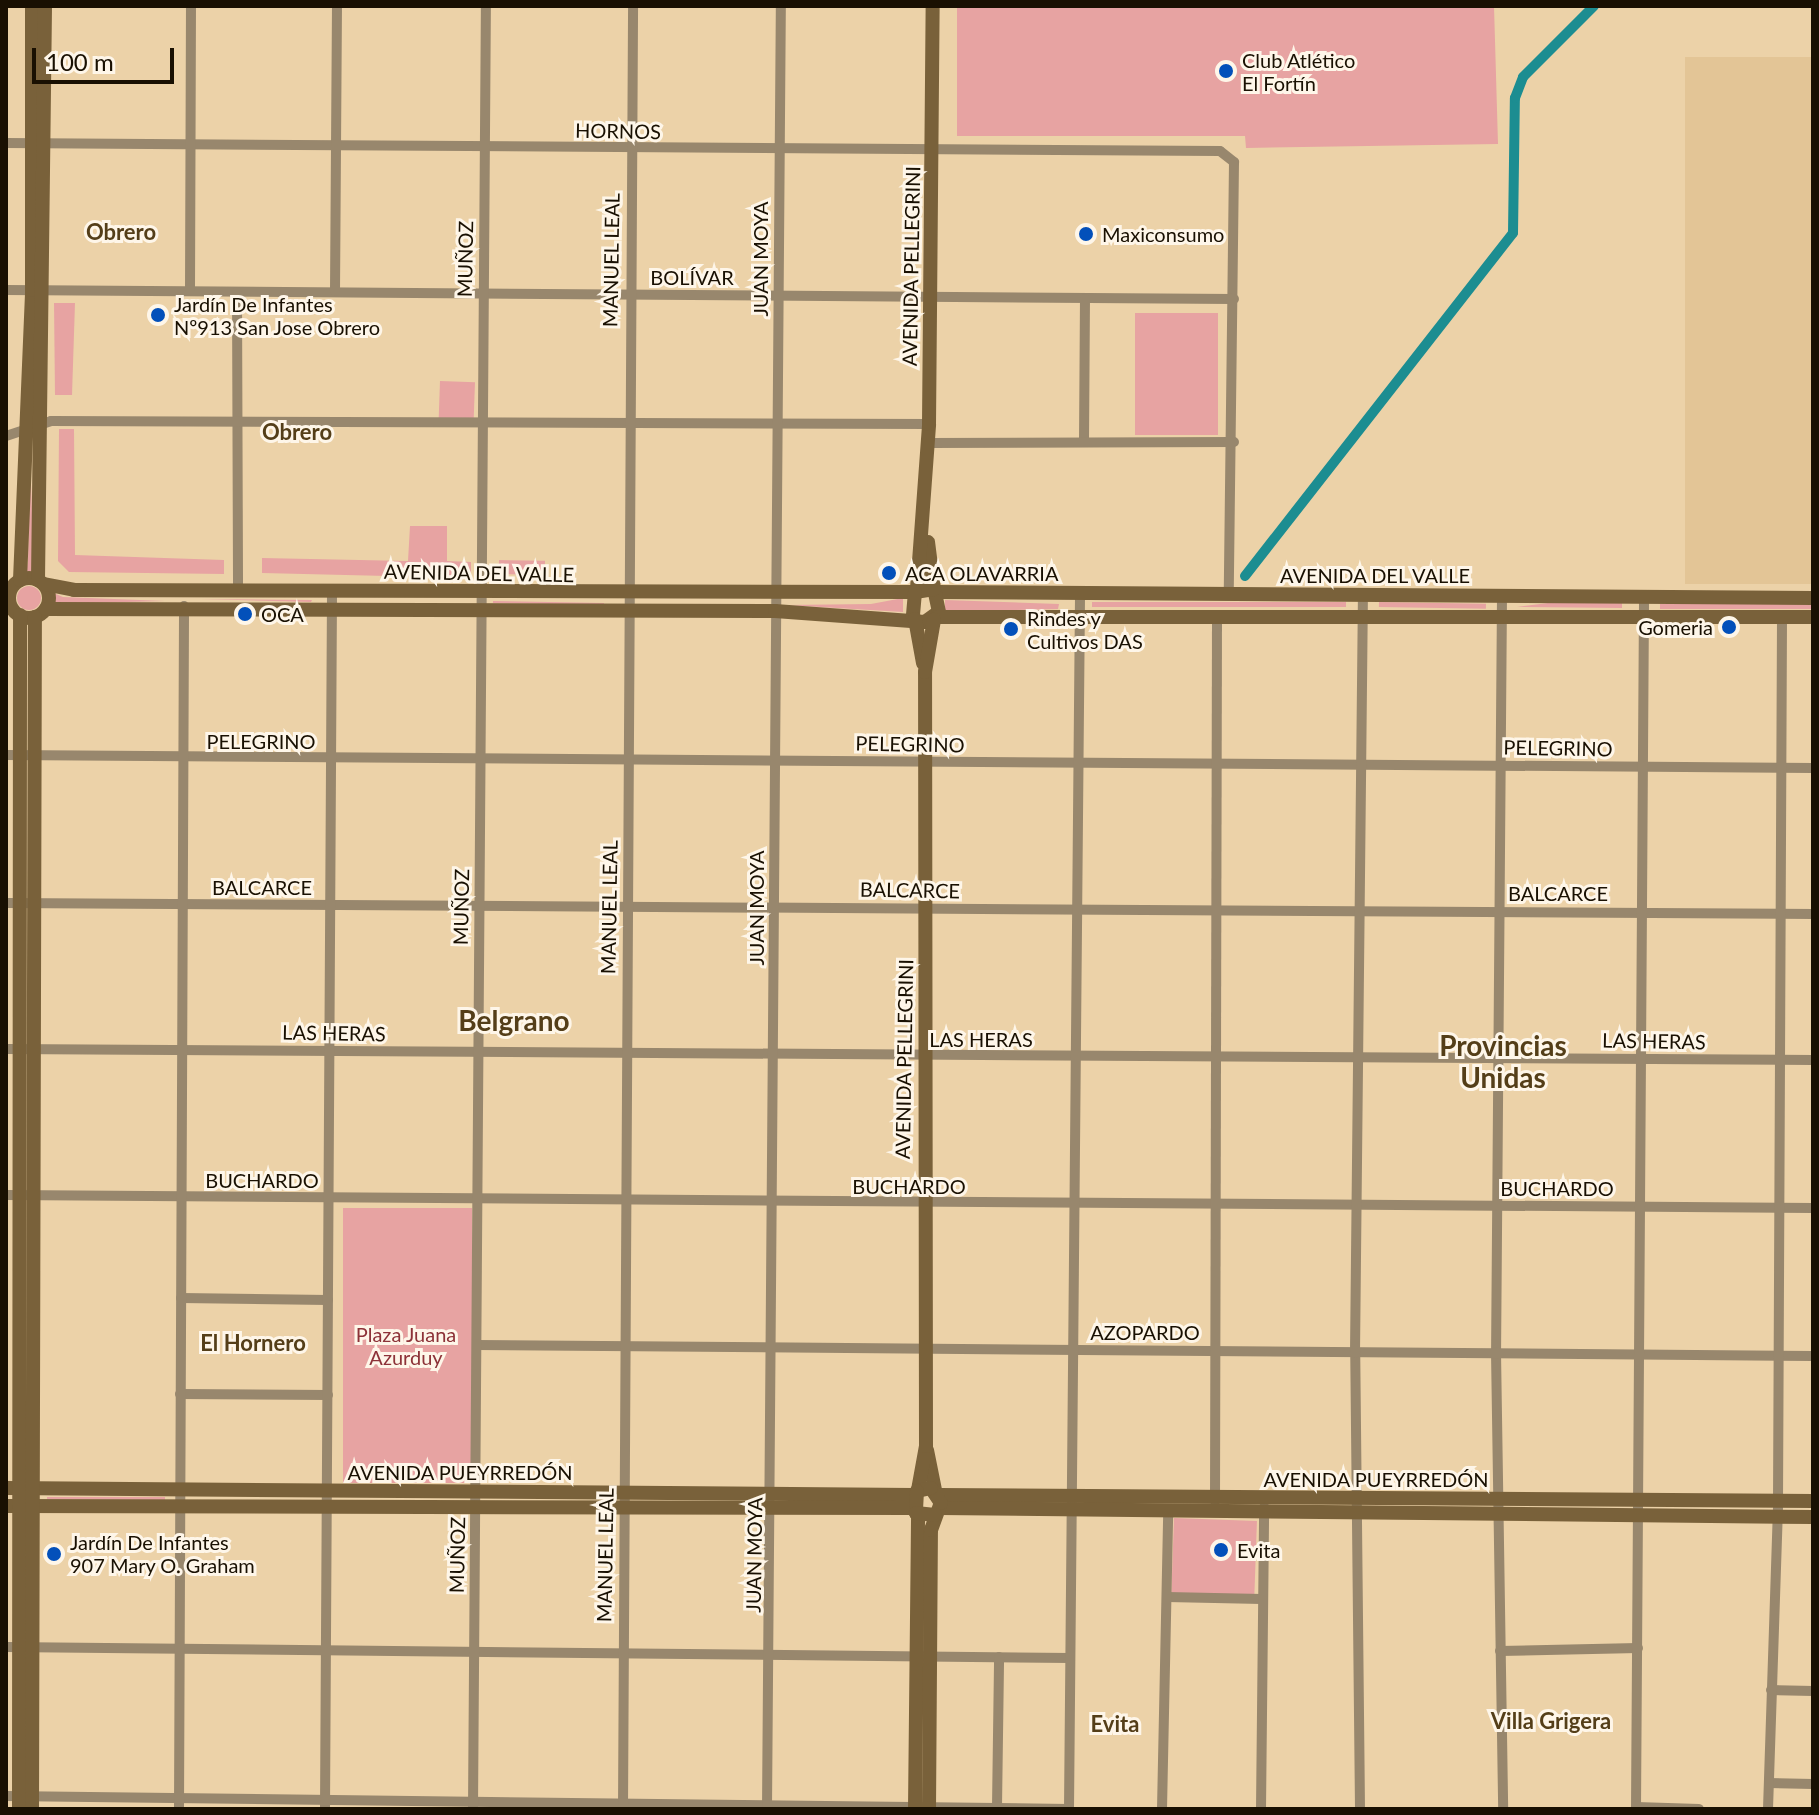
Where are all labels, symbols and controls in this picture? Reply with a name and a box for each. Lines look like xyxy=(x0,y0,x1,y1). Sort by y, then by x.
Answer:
scale bar xyxy=(36,32,178,82)
text: 100 m xyxy=(46,47,114,76)
place label: Club Atlético El Fortín xyxy=(1242,48,1356,95)
marker: Club Atlético El Fortín xyxy=(1217,62,1235,80)
street label: HORNOS xyxy=(575,118,661,144)
street label: AVENIDA PELLEGRINI xyxy=(897,165,925,367)
street label: MANUEL LEAL xyxy=(598,192,624,328)
street label: JUAN MOYA xyxy=(748,201,772,317)
district label: Obrero xyxy=(86,219,156,245)
street label: MUÑOZ xyxy=(452,221,478,297)
place label: Maxiconsumo xyxy=(1102,222,1224,246)
marker: Maxiconsumo xyxy=(1077,225,1095,243)
street label: BOLÍVAR xyxy=(650,265,734,289)
place label: Jardín De Infantes Nº913 San Jose Obrero xyxy=(174,292,381,339)
marker: Jardín De Infantes Nº913 San Jose Obrero xyxy=(149,306,167,324)
district label: Obrero xyxy=(262,419,332,445)
street label: AVENIDA DEL VALLE xyxy=(383,559,575,587)
place label: ACA OLAVARRIA xyxy=(905,561,1059,585)
street label: AVENIDA DEL VALLE xyxy=(1279,563,1471,587)
marker: ACA OLAVARRIA xyxy=(880,564,898,582)
place label: OCA xyxy=(261,602,304,626)
marker: OCA xyxy=(236,605,254,623)
place label: Rindes y Cultivos DAS xyxy=(1027,606,1143,653)
place label: Gomeria xyxy=(1638,615,1713,639)
marker: Gomeria xyxy=(1720,618,1738,636)
marker: Rindes y Cultivos DAS xyxy=(1002,620,1020,638)
street label: PELEGRINO xyxy=(206,729,316,753)
street label: PELEGRINO xyxy=(855,731,965,757)
street label: PELEGRINO xyxy=(1503,735,1613,761)
street label: MANUEL LEAL xyxy=(596,839,622,975)
street label: JUAN MOYA xyxy=(744,850,768,966)
street label: MUÑOZ xyxy=(448,869,474,945)
street label: BALCARCE xyxy=(212,875,312,899)
street label: BALCARCE xyxy=(860,877,960,903)
street label: BALCARCE xyxy=(1508,881,1608,905)
street label: AVENIDA PELLEGRINI xyxy=(890,958,918,1160)
district label: Belgrano xyxy=(458,1003,570,1037)
street label: LAS HERAS xyxy=(282,1020,386,1046)
street label: LAS HERAS xyxy=(929,1027,1033,1051)
district label: Provincias Unidas xyxy=(1439,1028,1567,1094)
street label: LAS HERAS xyxy=(1602,1028,1706,1054)
street label: BUCHARDO xyxy=(205,1168,319,1192)
street label: BUCHARDO xyxy=(852,1174,966,1198)
street label: BUCHARDO xyxy=(1500,1176,1614,1200)
street label: AZOPARDO xyxy=(1090,1320,1200,1344)
park label: Plaza Juana Azurduy xyxy=(355,1322,457,1369)
district label: El Hornero xyxy=(200,1330,306,1356)
street label: AVENIDA PUEYRREDÓN xyxy=(347,1460,573,1484)
street label: AVENIDA PUEYRREDÓN xyxy=(1263,1467,1489,1491)
street label: MANUEL LEAL xyxy=(592,1487,618,1623)
street label: JUAN MOYA xyxy=(741,1497,767,1613)
street label: MUÑOZ xyxy=(444,1517,470,1593)
place label: Jardín De Infantes 907 Mary O. Graham xyxy=(70,1530,255,1577)
place label: Evita xyxy=(1237,1538,1280,1562)
marker: Evita xyxy=(1212,1541,1230,1559)
marker: Jardín De Infantes 907 Mary O. Graham xyxy=(45,1545,63,1563)
district label: Villa Grigera xyxy=(1491,1708,1611,1734)
district label: Evita xyxy=(1091,1711,1139,1737)

